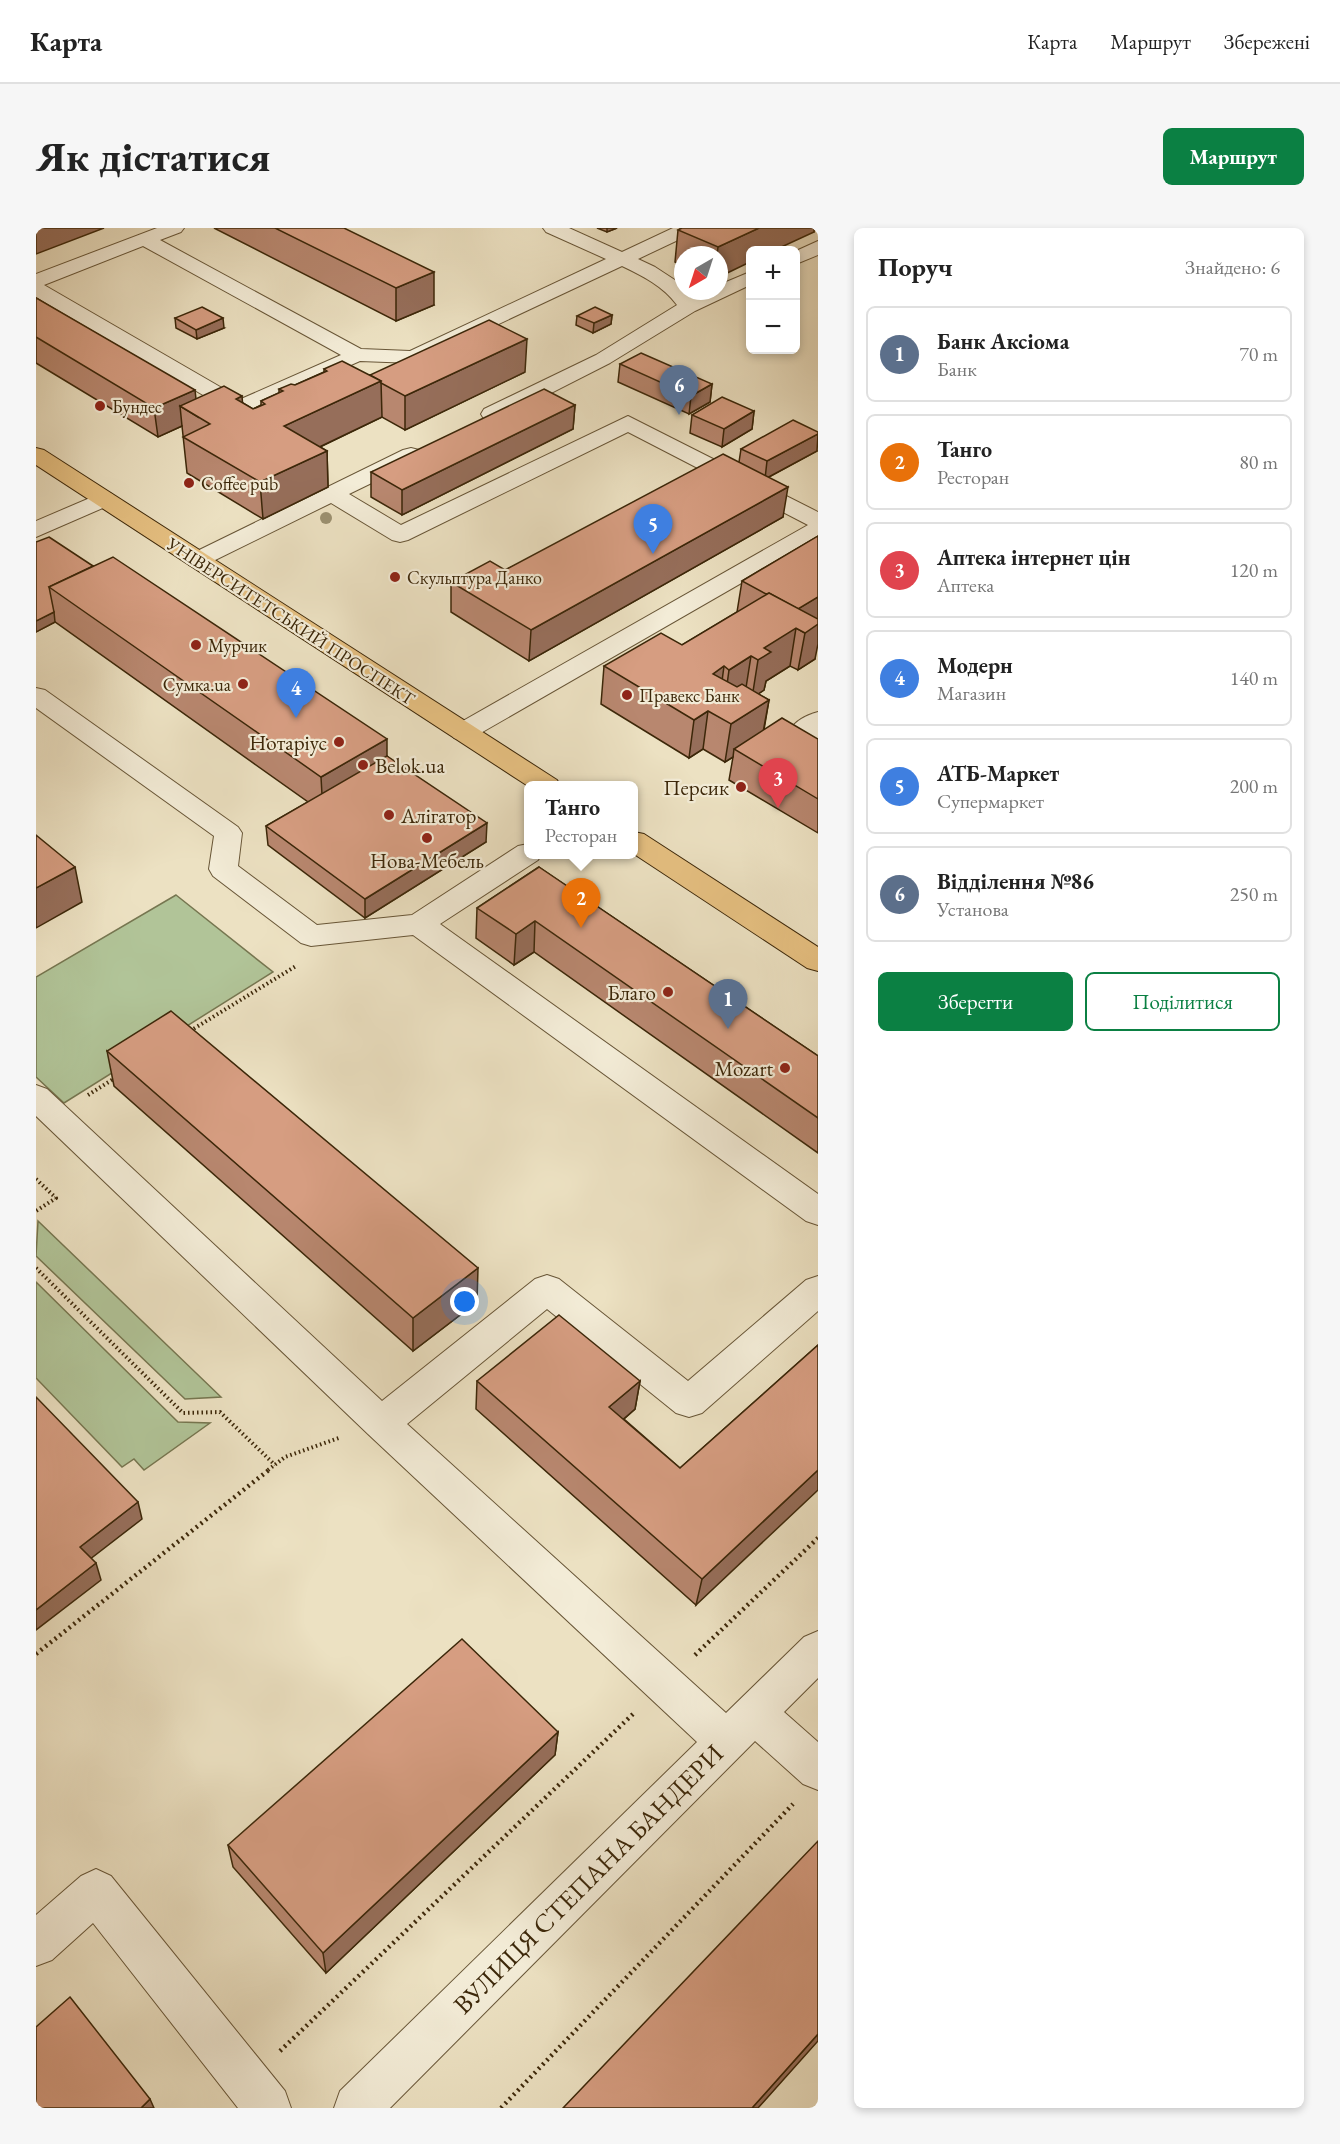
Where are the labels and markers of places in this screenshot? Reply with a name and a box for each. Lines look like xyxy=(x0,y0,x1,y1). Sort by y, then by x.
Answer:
pin: 6 xyxy=(660,366,698,415)
place label: Бундес xyxy=(112,395,162,418)
marker: Бундес xyxy=(93,399,107,413)
place label: Coffee pub xyxy=(201,472,278,495)
marker: Coffee pub xyxy=(182,476,196,490)
pin: 5 xyxy=(634,504,672,554)
place label: Скульптура Данко xyxy=(407,566,542,589)
marker: Скульптура Данко xyxy=(388,570,402,584)
place label: Мурчик xyxy=(208,634,267,657)
marker: Мурчик xyxy=(189,638,203,652)
pin: 4 xyxy=(276,668,316,718)
place label: Сумка.ua xyxy=(163,673,232,696)
marker: Сумка.ua xyxy=(236,677,250,691)
place label: Правекс Банк xyxy=(639,684,740,707)
marker: Правекс Банк xyxy=(620,688,634,702)
place label: Нотаріус xyxy=(249,729,327,756)
marker: Нотаріус xyxy=(332,735,346,749)
place label: Belok.ua xyxy=(375,752,445,779)
marker: Belok.ua xyxy=(356,758,370,772)
pin: 3 xyxy=(758,758,798,808)
place label: Персик xyxy=(663,774,729,801)
marker: Персик xyxy=(734,780,748,794)
place label: Алігатор xyxy=(400,802,477,829)
marker: Алігатор xyxy=(382,808,396,822)
marker: Нова-Мебель xyxy=(420,831,434,845)
place label: Нова-Мебель xyxy=(370,847,484,874)
pin: 2 xyxy=(562,878,600,928)
place label: Благо xyxy=(607,979,656,1006)
pin: 1 xyxy=(708,980,748,1029)
marker: Благо xyxy=(661,985,675,999)
place label: Mozart xyxy=(715,1055,773,1082)
marker: Mozart xyxy=(778,1061,792,1075)

